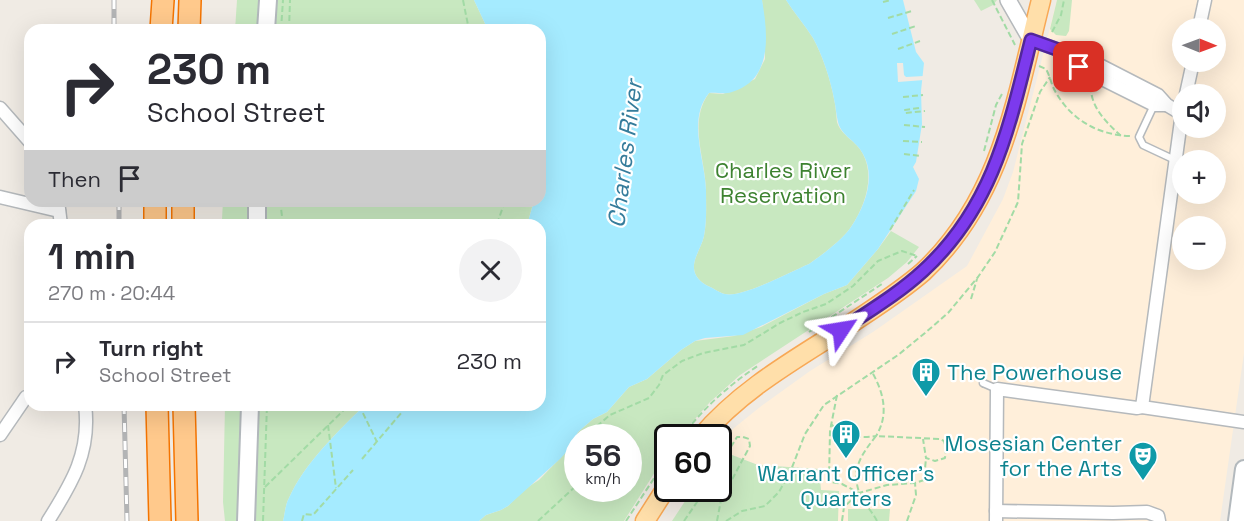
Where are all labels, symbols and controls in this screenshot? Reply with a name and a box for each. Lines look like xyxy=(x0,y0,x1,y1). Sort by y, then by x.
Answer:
north arrow xyxy=(1172,18,1226,72)
map controls xyxy=(1172,18,1226,270)
pin xyxy=(1053,41,1104,92)
text: 230 m xyxy=(147,43,271,96)
icon: right xyxy=(48,48,126,126)
icon: arrive xyxy=(1062,50,1095,83)
water label: Charles River xyxy=(600,75,649,230)
button: sound xyxy=(1172,84,1226,138)
text: School Street xyxy=(147,95,326,130)
button: + xyxy=(1172,150,1226,204)
park label: Charles River Reservation xyxy=(715,156,851,209)
icon: arrive xyxy=(113,162,146,195)
text: Then xyxy=(48,165,101,193)
button: − xyxy=(1172,216,1226,270)
text: 1 min xyxy=(48,234,136,280)
button: close xyxy=(459,239,522,302)
text: 270 m · 20:44 xyxy=(48,280,175,306)
position arrow xyxy=(809,298,873,362)
text: Turn right xyxy=(99,334,204,362)
icon: right xyxy=(48,345,81,378)
text: 230 m xyxy=(457,347,522,375)
building icon: The Powerhouse xyxy=(910,356,942,398)
place label: The Powerhouse xyxy=(947,358,1122,386)
text: School Street xyxy=(99,362,231,388)
building icon: Warrant Officer's Quarters xyxy=(830,418,862,460)
speed limit sign: 60 xyxy=(654,424,732,502)
place label: Mosesian Center for the Arts xyxy=(945,429,1122,482)
text: 56 xyxy=(585,436,621,475)
theatre icon: Mosesian Center for the Arts xyxy=(1127,440,1159,482)
place label: Warrant Officer's Quarters xyxy=(757,459,935,512)
text: km/h xyxy=(585,469,621,488)

